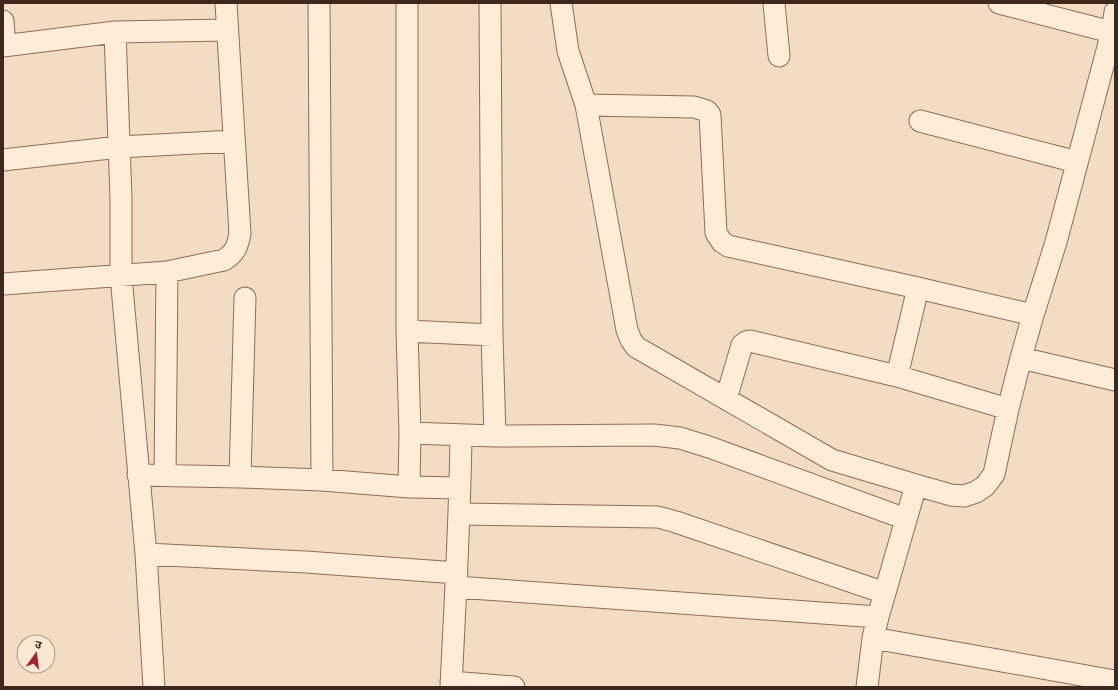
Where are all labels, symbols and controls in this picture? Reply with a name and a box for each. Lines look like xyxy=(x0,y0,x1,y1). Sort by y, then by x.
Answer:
north arrow xyxy=(16,634,56,674)
text: उ xyxy=(33,636,44,654)

